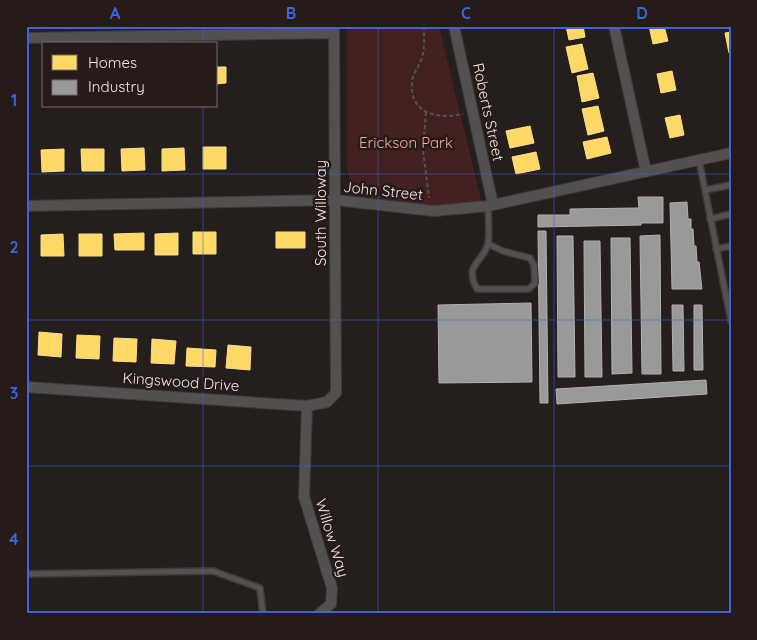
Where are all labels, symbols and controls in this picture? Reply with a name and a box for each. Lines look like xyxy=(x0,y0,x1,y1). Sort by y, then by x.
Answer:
text: A xyxy=(110,3,121,23)
text: B xyxy=(286,3,296,23)
text: C xyxy=(461,3,471,23)
text: D xyxy=(636,3,648,23)
legend xyxy=(42,42,218,108)
text: Homes xyxy=(88,53,137,72)
street label: Roberts Street xyxy=(469,61,508,163)
text: Industry xyxy=(88,77,145,96)
text: 1 xyxy=(11,90,17,110)
park label: Erickson Park xyxy=(359,133,453,152)
street label: South Willoway xyxy=(311,160,330,266)
street label: John Street xyxy=(342,177,424,204)
text: 2 xyxy=(9,237,19,257)
street label: Kingswood Drive xyxy=(122,368,240,395)
text: 3 xyxy=(10,383,18,403)
street label: Willow Way xyxy=(312,496,353,579)
text: 4 xyxy=(9,529,19,549)

